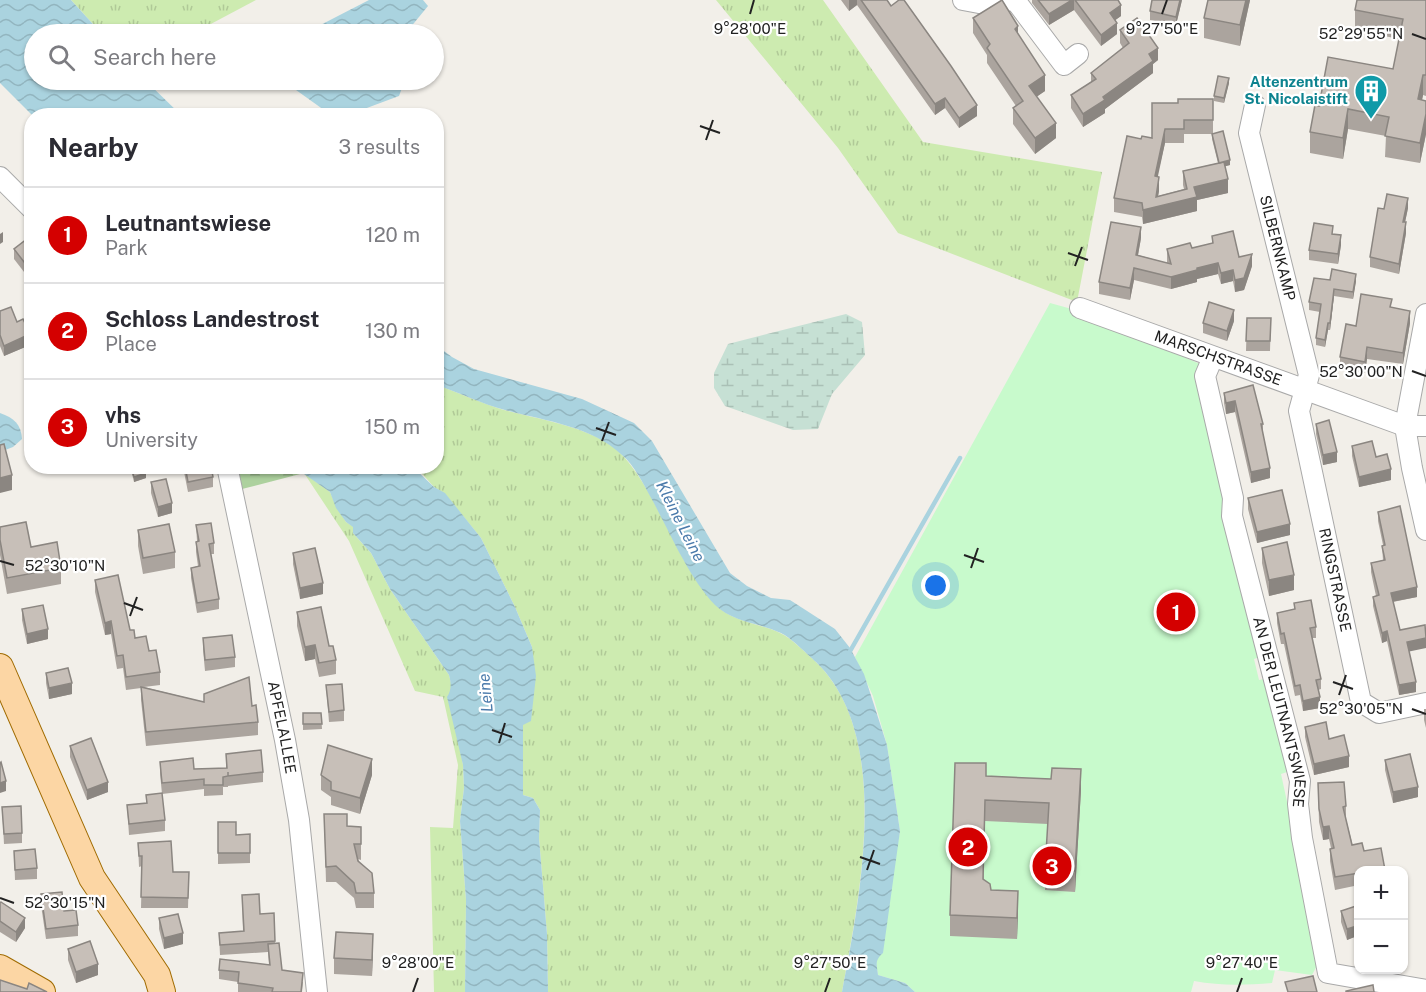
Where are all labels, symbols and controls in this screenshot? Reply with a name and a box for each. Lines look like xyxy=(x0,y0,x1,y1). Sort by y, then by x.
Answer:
text: 9°28'00"E xyxy=(714,20,786,37)
text: 9°27'50"E xyxy=(1126,20,1198,37)
search box xyxy=(24,24,444,90)
text: 52°29'55"N xyxy=(1319,25,1403,42)
icon: search xyxy=(45,41,78,74)
text: Search here xyxy=(93,44,217,70)
place label: Altenzentrum St. Nicolaistift xyxy=(1244,73,1348,107)
building icon: Altenzentrum St. Nicolaistift xyxy=(1353,73,1389,120)
text: Nearby xyxy=(48,132,138,163)
text: 3 results xyxy=(339,135,420,159)
street label: SILBERNKAMP xyxy=(1257,193,1299,303)
text: Leutnantswiese xyxy=(105,210,271,236)
text: 1 xyxy=(63,223,72,247)
text: 120 m xyxy=(366,223,420,247)
text: Park xyxy=(105,236,148,260)
text: Schloss Landestrost xyxy=(105,306,319,332)
text: 2 xyxy=(61,319,74,343)
text: 130 m xyxy=(365,319,420,343)
street label: MARSCHSTRASSE xyxy=(1152,327,1284,389)
text: Place xyxy=(105,332,157,356)
text: 52°30'00"N xyxy=(1319,363,1403,380)
text: vhs xyxy=(105,402,141,428)
text: 3 xyxy=(61,415,74,439)
text: 150 m xyxy=(365,415,420,439)
text: University xyxy=(105,428,198,452)
water label: Kleine Leine xyxy=(652,478,709,565)
street label: RINGSTRASSE xyxy=(1316,526,1355,633)
text: 52°30'10"N xyxy=(25,557,105,574)
your location xyxy=(921,571,950,600)
pin: 1 xyxy=(1156,590,1196,634)
street label: AN DER LEUTNANTSWIESE xyxy=(1250,615,1309,808)
water label: Leine xyxy=(474,672,497,713)
street label: APFELALLEE xyxy=(265,679,300,775)
text: 52°30'05"N xyxy=(1319,700,1403,717)
pin: 2 xyxy=(948,824,988,870)
pin: 3 xyxy=(1032,844,1072,888)
map controls xyxy=(1354,866,1408,974)
button: + xyxy=(1354,866,1408,920)
text: 52°30'15"N xyxy=(24,894,106,911)
button: − xyxy=(1354,920,1408,974)
text: 9°28'00"E xyxy=(382,954,454,971)
text: 9°27'50"E xyxy=(794,954,866,971)
text: 9°27'40"E xyxy=(1206,954,1278,971)

